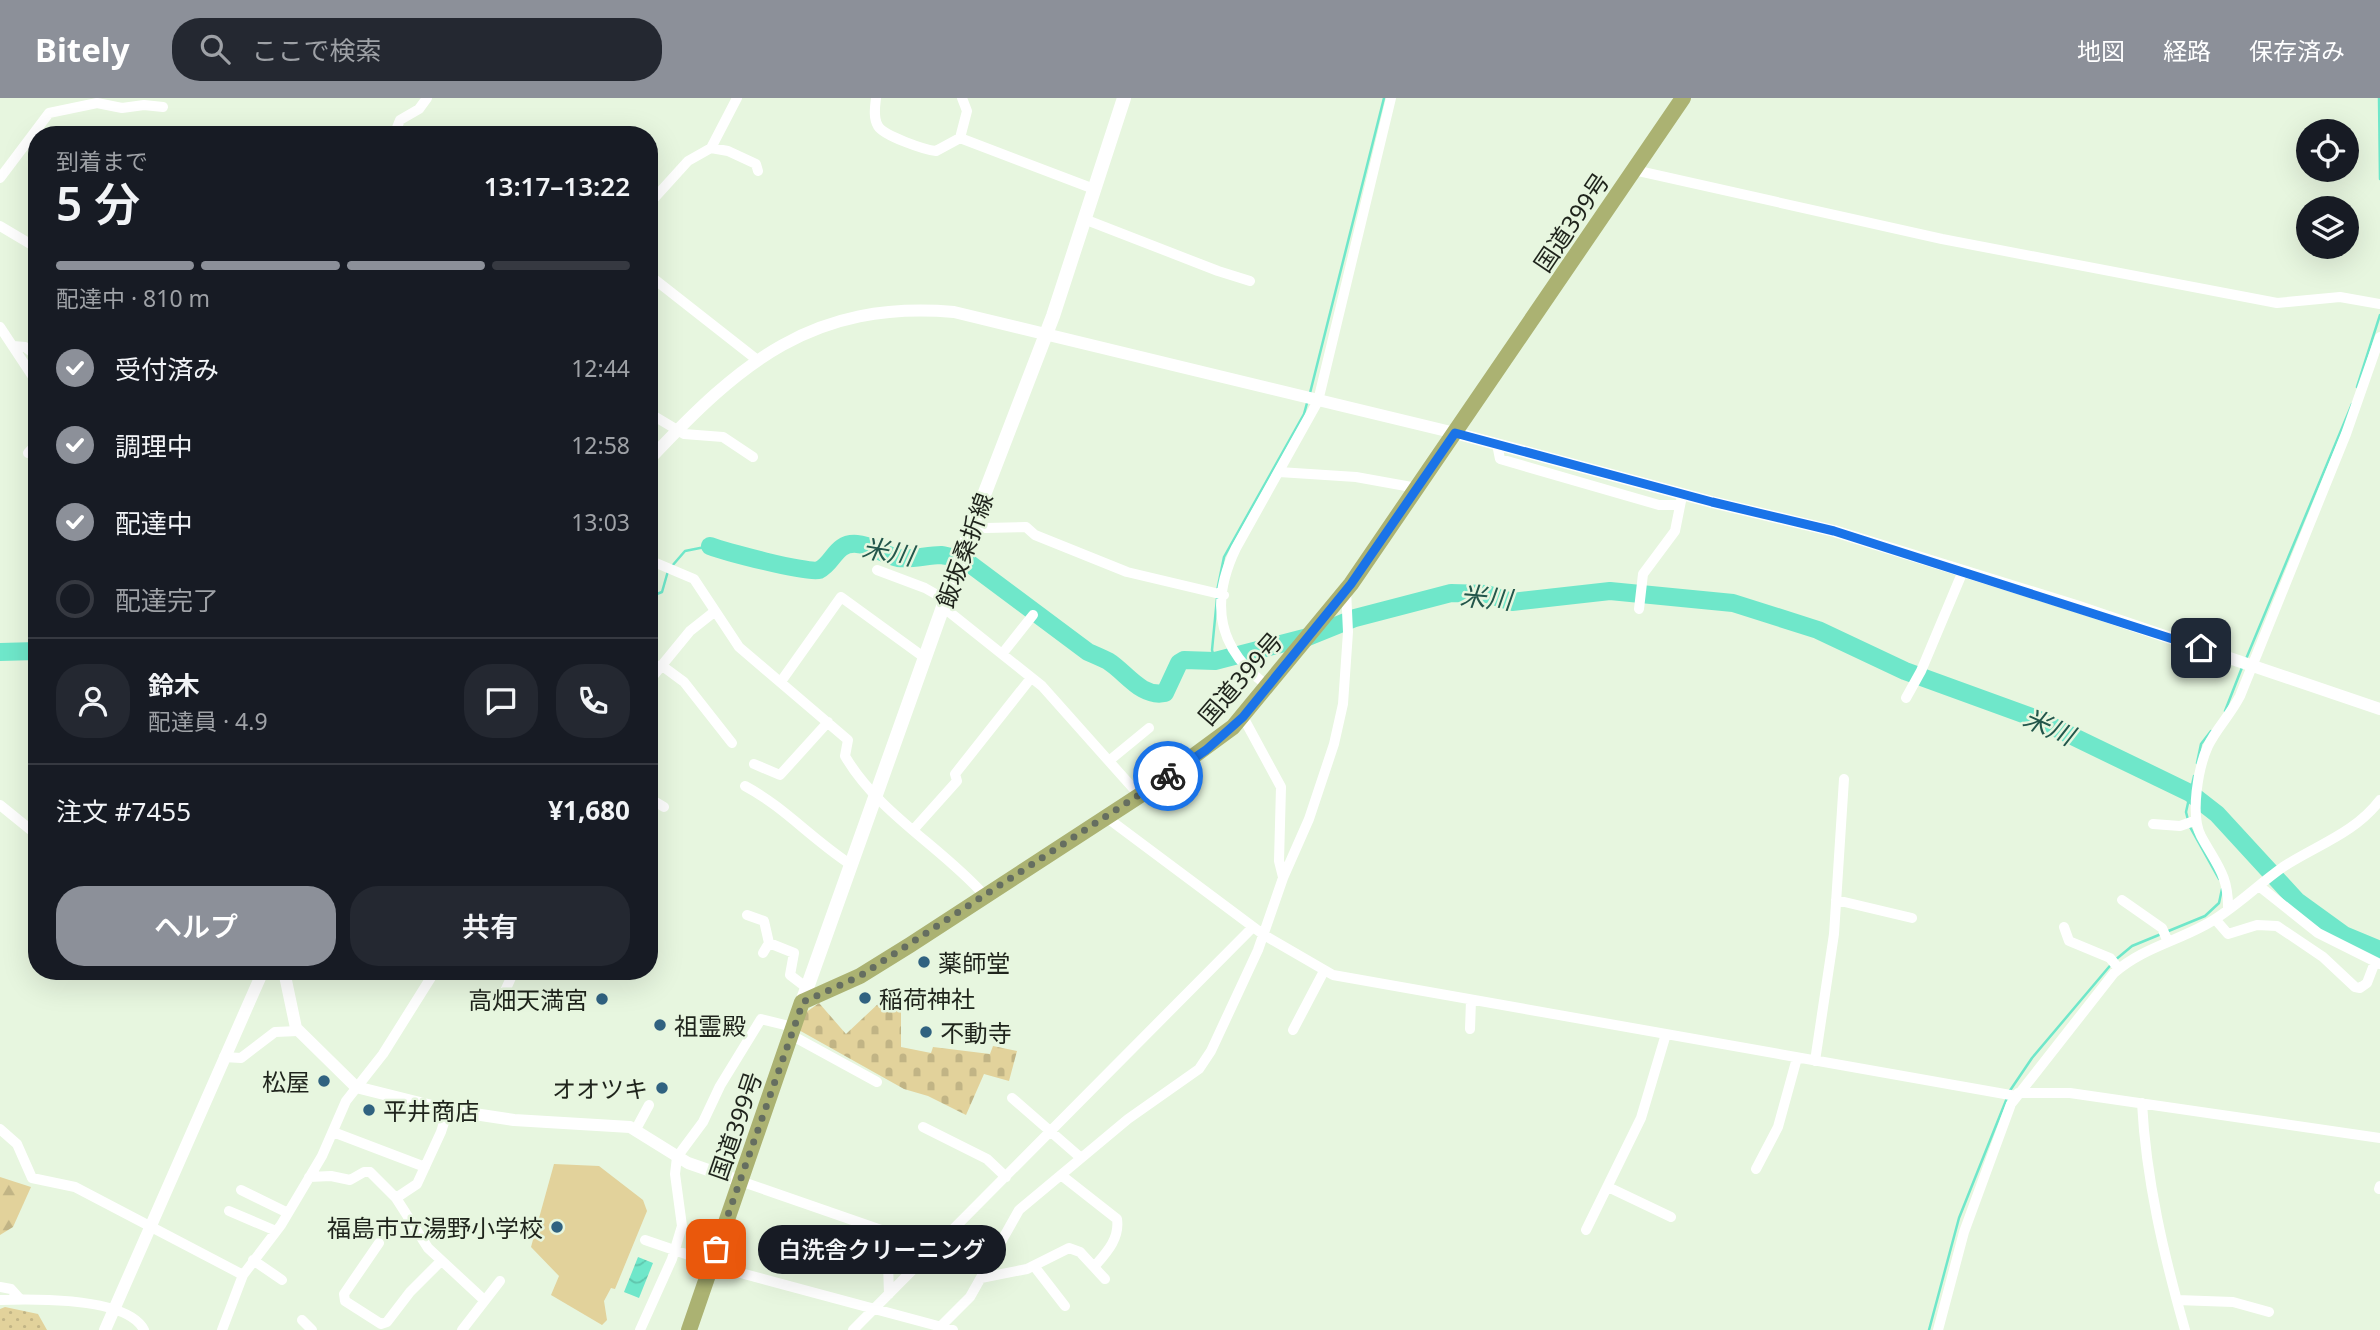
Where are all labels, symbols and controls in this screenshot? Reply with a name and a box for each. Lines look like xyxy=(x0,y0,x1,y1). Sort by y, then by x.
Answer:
search box xyxy=(172,18,662,81)
text: Bitely xyxy=(35,27,130,72)
icon: search xyxy=(196,30,234,68)
text: ここで検索 xyxy=(252,32,382,68)
text: 地図 xyxy=(2077,34,2125,67)
text: 経路 xyxy=(2163,34,2211,67)
text: 保存済み xyxy=(2249,34,2345,67)
map controls xyxy=(2296,119,2359,259)
button: locate xyxy=(2296,119,2359,182)
text: 到着まで xyxy=(56,145,148,177)
street label: 国道399号 xyxy=(1526,166,1616,278)
text: 13:17–13:22 xyxy=(484,168,630,204)
text: 5 分 xyxy=(56,172,140,234)
button: layers xyxy=(2296,196,2359,259)
text: 配達中 · 810 m xyxy=(56,282,210,314)
icon: check xyxy=(56,349,94,387)
text: 受付済み xyxy=(115,351,219,387)
text: 12:44 xyxy=(571,352,630,384)
icon: check xyxy=(56,426,94,464)
text: 調理中 xyxy=(115,428,193,464)
text: 12:58 xyxy=(571,429,630,461)
street label: 飯坂桑折線 xyxy=(928,488,1000,612)
icon: check xyxy=(56,503,94,541)
text: 配達中 xyxy=(115,505,193,541)
text: 13:03 xyxy=(571,506,630,538)
water label: 米川 xyxy=(859,529,920,574)
water label: 米川 xyxy=(1459,577,1516,617)
text: 配達完了 xyxy=(115,582,219,618)
pin xyxy=(2171,618,2231,678)
street label: 国道399号 xyxy=(1190,624,1290,732)
icon: home xyxy=(2182,629,2220,667)
button: person xyxy=(56,664,130,738)
button: chat xyxy=(464,664,538,738)
button: phone xyxy=(556,664,630,738)
text: 鈴木 xyxy=(148,667,200,703)
water label: 米川 xyxy=(2018,699,2083,754)
text: 配達員 · 4.9 xyxy=(148,705,268,737)
courier xyxy=(1133,741,1203,811)
icon: bike xyxy=(1149,757,1187,795)
text: ¥1,680 xyxy=(548,792,630,828)
text: 注文 #7455 xyxy=(56,793,191,829)
button: ヘルプ xyxy=(56,886,336,966)
button: 共有 xyxy=(350,886,630,966)
place label: 薬師堂 xyxy=(938,946,1010,979)
marker: 薬師堂 xyxy=(916,954,932,970)
place label: 稲荷神社 xyxy=(879,982,975,1015)
place label: 高畑天満宮 xyxy=(468,983,588,1016)
marker: 稲荷神社 xyxy=(857,990,873,1006)
marker: 高畑天満宮 xyxy=(594,991,610,1007)
place label: 祖霊殿 xyxy=(674,1009,746,1042)
place label: 不動寺 xyxy=(940,1016,1012,1049)
marker: 祖霊殿 xyxy=(652,1017,668,1033)
marker: 不動寺 xyxy=(918,1024,934,1040)
place label: 松屋 xyxy=(262,1065,310,1098)
street label: 国道399号 xyxy=(701,1067,769,1185)
place label: オオツキ xyxy=(552,1072,648,1105)
marker: 松屋 xyxy=(316,1073,332,1089)
marker: オオツキ xyxy=(654,1080,670,1096)
place label: 平井商店 xyxy=(383,1094,479,1127)
marker: 平井商店 xyxy=(361,1102,377,1118)
place label: 福島市立湯野小学校 xyxy=(327,1211,543,1244)
marker: 福島市立湯野小学校 xyxy=(549,1219,565,1235)
pin xyxy=(686,1219,746,1279)
callout: 白洗舎クリーニング xyxy=(758,1224,1006,1274)
icon: bag xyxy=(697,1230,735,1268)
text: 白洗舎クリーニング xyxy=(779,1233,986,1265)

